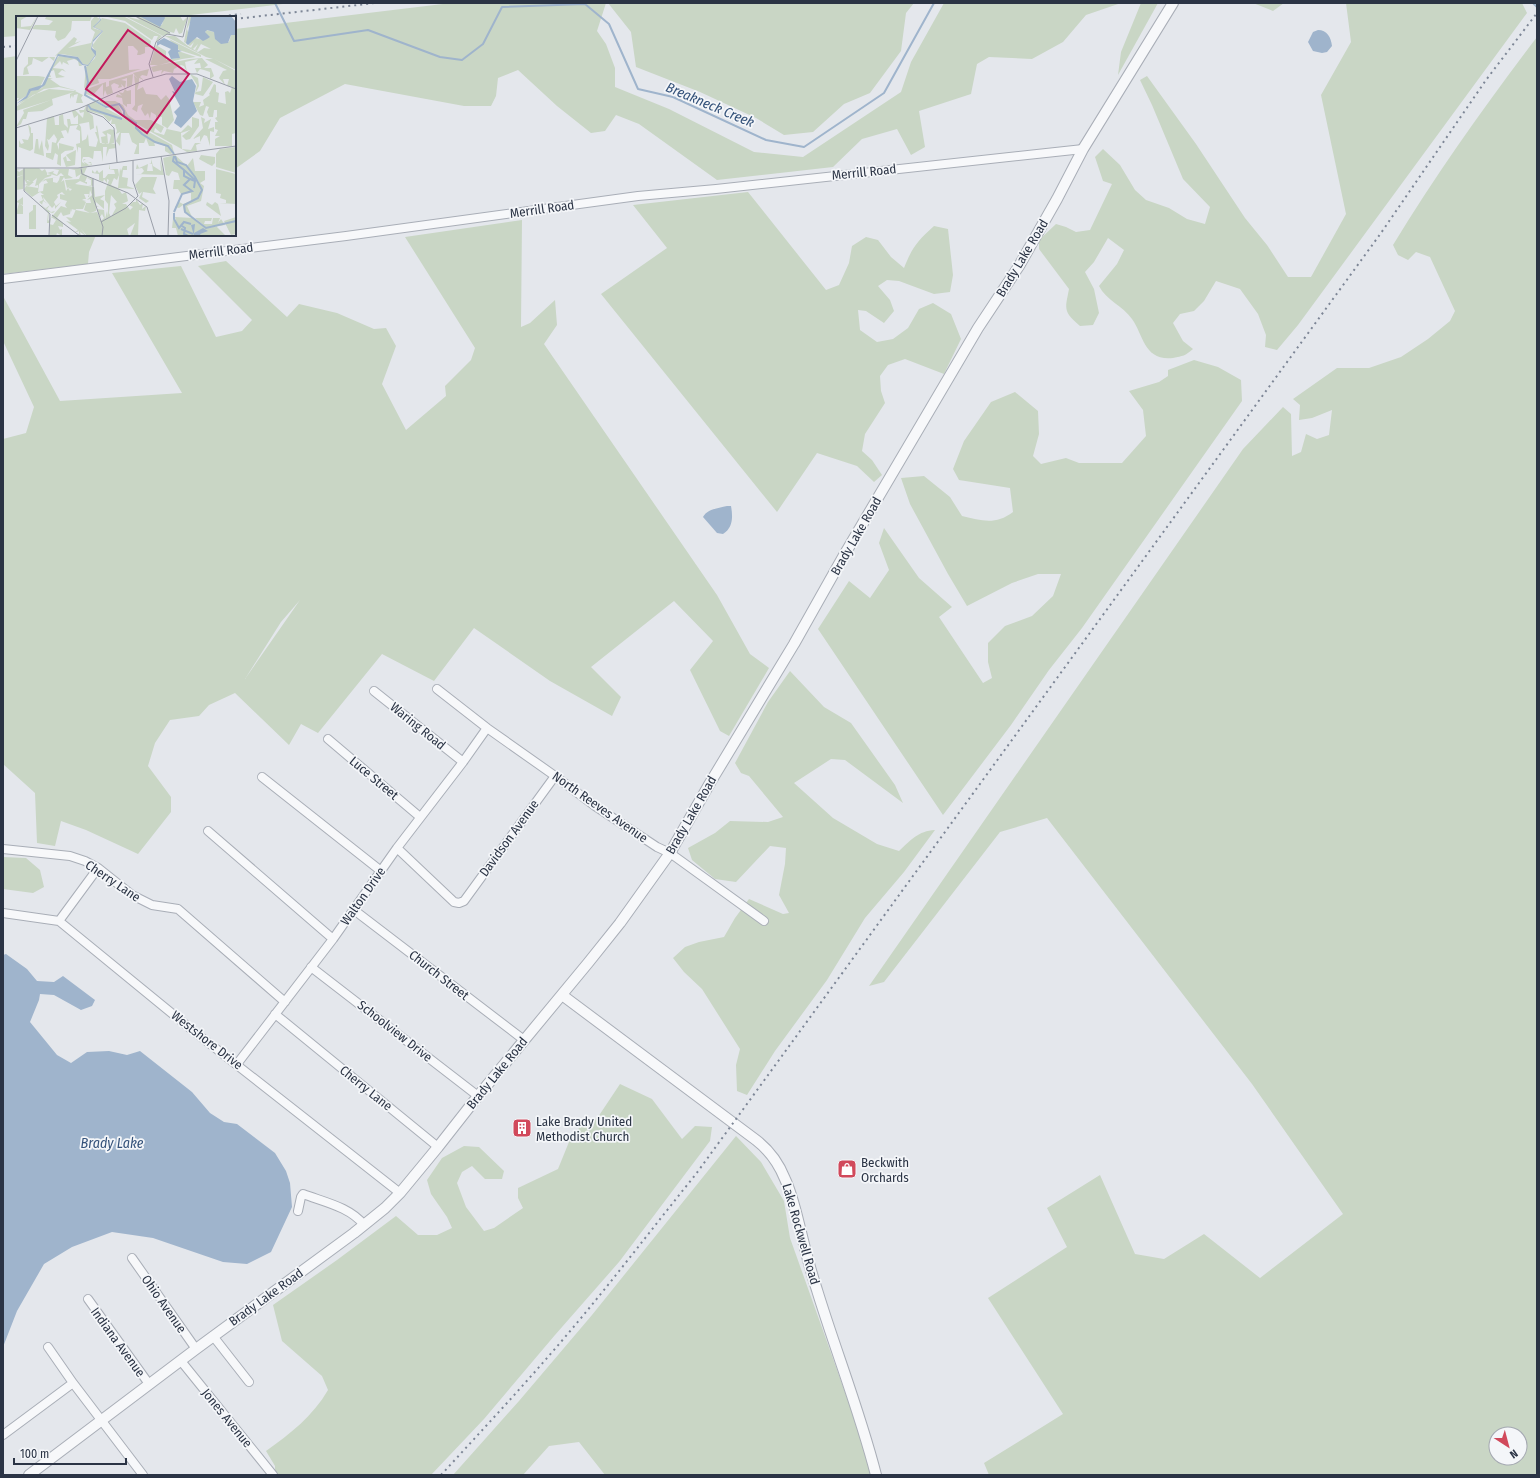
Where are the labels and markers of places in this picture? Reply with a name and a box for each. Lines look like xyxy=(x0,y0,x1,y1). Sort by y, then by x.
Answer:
place label: Lake Brady United Methodist Church xyxy=(536,1114,632,1144)
building icon: Lake Brady United Methodist Church xyxy=(511,1117,533,1139)
place label: Beckwith Orchards xyxy=(861,1155,909,1185)
shop icon: Beckwith Orchards xyxy=(836,1158,858,1180)

